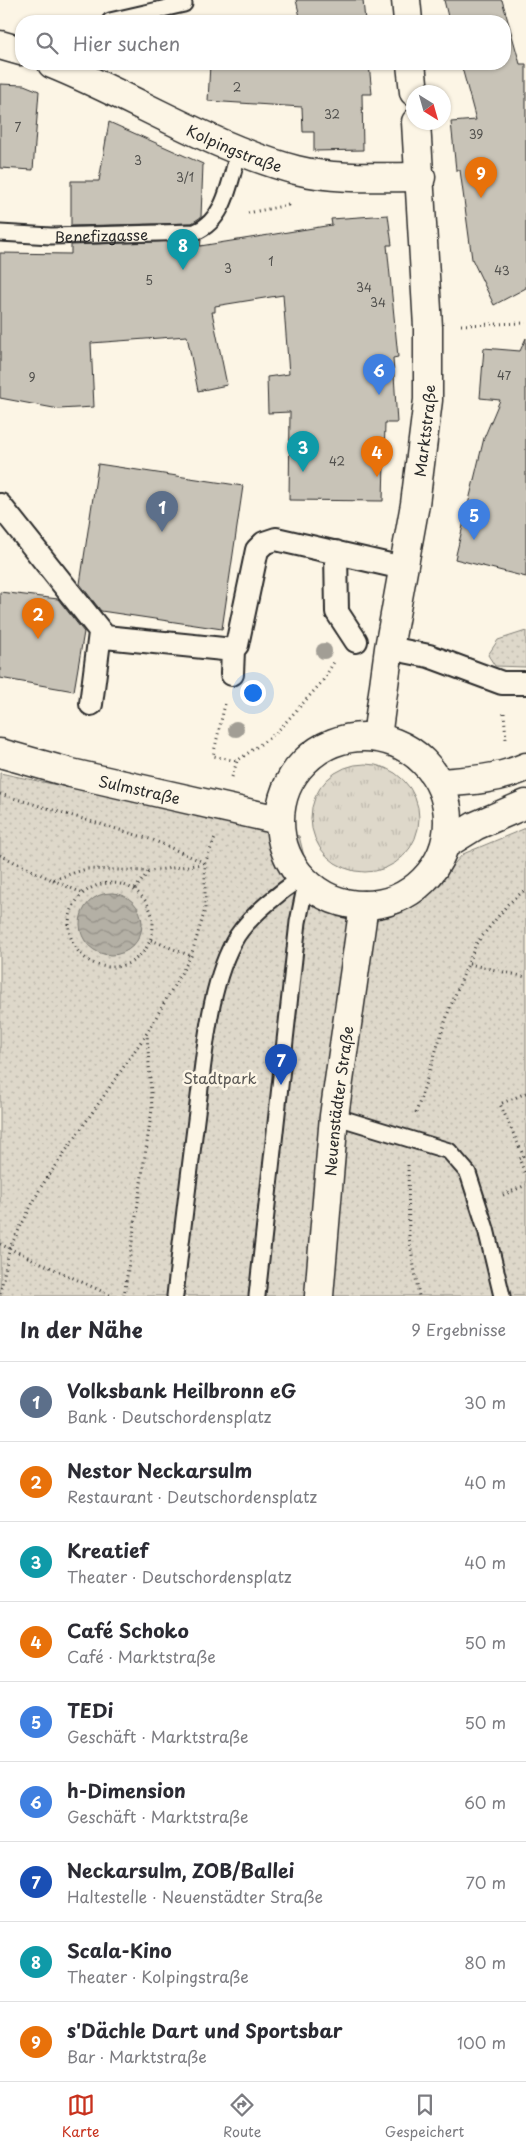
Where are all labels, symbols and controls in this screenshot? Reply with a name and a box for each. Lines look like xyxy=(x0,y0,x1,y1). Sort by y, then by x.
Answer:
search box xyxy=(15,15,511,70)
icon: search xyxy=(33,29,61,57)
text: Hier suchen xyxy=(73,29,180,57)
house number: 2 xyxy=(233,78,241,96)
north arrow xyxy=(406,85,451,130)
house number: 32 xyxy=(324,105,340,123)
house number: 7 xyxy=(15,118,22,136)
street label: Kolpingstraße xyxy=(183,118,285,177)
house number: 39 xyxy=(469,125,483,143)
house number: 3 xyxy=(134,151,142,169)
pin: 9 xyxy=(465,157,497,198)
house number: 3/1 xyxy=(176,168,194,186)
street label: Benefizgasse xyxy=(53,222,148,247)
pin: 8 xyxy=(167,229,199,270)
house number: 1 xyxy=(268,252,274,270)
house number: 3 xyxy=(224,259,232,277)
house number: 43 xyxy=(494,261,510,279)
house number: 5 xyxy=(145,271,153,289)
house number: 34 xyxy=(356,278,372,296)
house number: 34 xyxy=(370,293,386,311)
pin: 6 xyxy=(363,354,395,395)
house number: 47 xyxy=(497,366,512,384)
house number: 9 xyxy=(28,368,36,386)
street label: Marktstraße xyxy=(407,385,440,478)
pin: 3 xyxy=(287,431,319,472)
pin: 4 xyxy=(361,436,393,477)
house number: 42 xyxy=(329,452,345,470)
pin: 1 xyxy=(146,491,178,532)
pin: 5 xyxy=(458,499,490,540)
pin: 2 xyxy=(22,598,54,639)
your location xyxy=(240,680,266,706)
street label: Sulmstraße xyxy=(96,768,183,809)
street label: Neuenstädter Straße xyxy=(318,1024,358,1177)
pin: 7 xyxy=(265,1044,297,1085)
park label: Stadtpark xyxy=(183,1066,257,1089)
text: In der Nähe xyxy=(20,1313,142,1345)
text: 9 Ergebnisse xyxy=(411,1317,506,1341)
text: Volksbank Heilbronn eG xyxy=(67,1376,296,1404)
text: 1 xyxy=(32,1390,40,1414)
text: 30 m xyxy=(464,1390,506,1414)
text: Bank · Deutschordensplatz xyxy=(67,1404,271,1428)
text: Nestor Neckarsulm xyxy=(67,1456,252,1484)
text: 2 xyxy=(30,1470,42,1494)
text: 40 m xyxy=(464,1470,506,1494)
text: Restaurant · Deutschordensplatz xyxy=(67,1484,317,1508)
text: Kreatief xyxy=(67,1536,149,1564)
text: 3 xyxy=(31,1550,41,1574)
text: 40 m xyxy=(464,1550,506,1574)
text: Theater · Deutschordensplatz xyxy=(67,1564,292,1588)
text: Café Schoko xyxy=(67,1616,189,1644)
text: 4 xyxy=(31,1630,41,1654)
text: 50 m xyxy=(465,1630,506,1654)
text: Café · Marktstraße xyxy=(67,1644,216,1668)
text: TEDi xyxy=(67,1696,113,1724)
text: 5 xyxy=(31,1710,41,1734)
text: 50 m xyxy=(465,1710,506,1734)
text: Geschäft · Marktstraße xyxy=(67,1724,249,1748)
text: h-Dimension xyxy=(67,1776,186,1804)
text: 6 xyxy=(30,1790,42,1814)
text: 60 m xyxy=(464,1790,506,1814)
text: Geschäft · Marktstraße xyxy=(67,1804,249,1828)
text: Neckarsulm, ZOB/Ballei xyxy=(67,1856,294,1884)
text: 7 xyxy=(31,1870,41,1894)
text: 70 m xyxy=(466,1870,506,1894)
text: Haltestelle · Neuenstädter Straße xyxy=(67,1884,323,1908)
text: Scala-Kino xyxy=(67,1936,172,1964)
text: 8 xyxy=(31,1950,41,1974)
text: 80 m xyxy=(464,1950,506,1974)
text: Theater · Kolpingstraße xyxy=(67,1964,249,1988)
text: s'Dächle Dart und Sportsbar xyxy=(67,2016,342,2044)
text: 9 xyxy=(31,2030,41,2054)
text: 100 m xyxy=(457,2030,506,2054)
text: Bar · Marktstraße xyxy=(67,2044,207,2068)
tab: Karte xyxy=(62,2091,100,2142)
tab: Route xyxy=(223,2091,261,2142)
tab: Gespeichert xyxy=(385,2091,464,2142)

